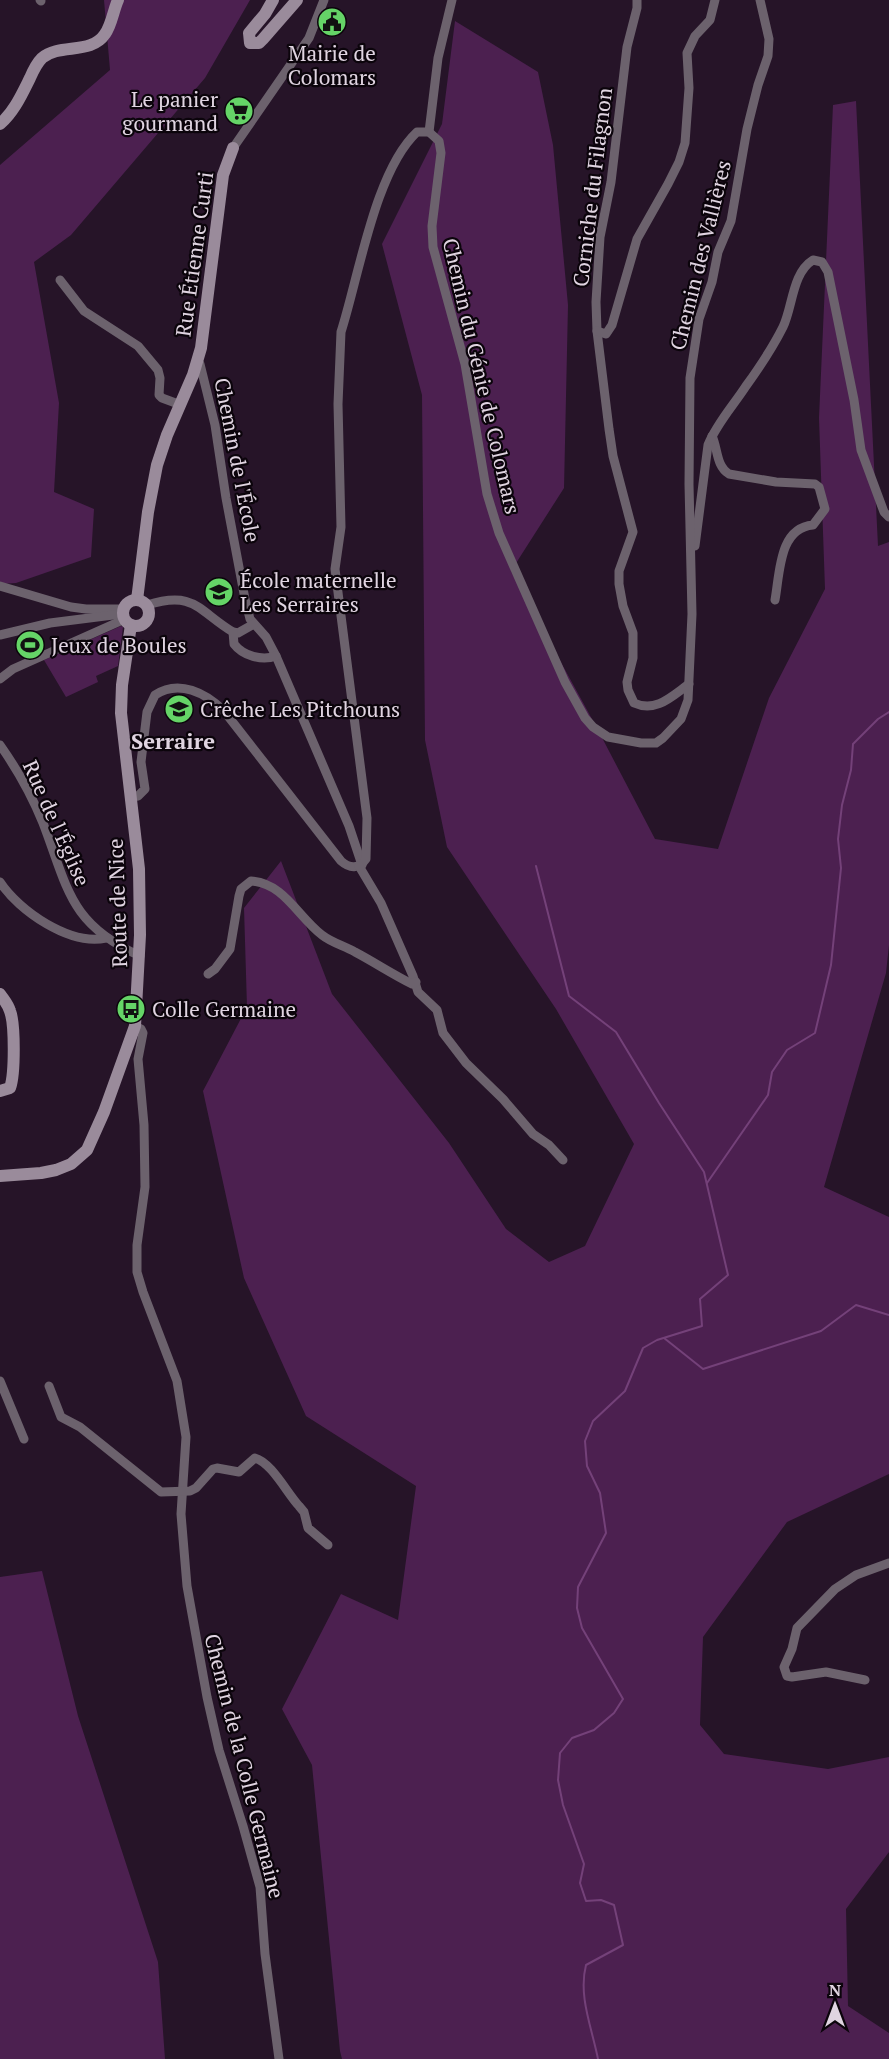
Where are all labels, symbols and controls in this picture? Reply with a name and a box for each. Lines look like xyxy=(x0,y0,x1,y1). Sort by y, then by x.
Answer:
public building icon: Mairie de Colomars xyxy=(316,6,348,38)
place label: Mairie de Colomars xyxy=(288,39,376,91)
place label: Le panier gourmand xyxy=(122,85,218,137)
street label: Corniche du Filagnon xyxy=(566,85,618,288)
supermarket icon: Le panier gourmand xyxy=(223,95,255,127)
street label: Chemin des Vallières xyxy=(663,157,737,353)
street label: Rue Étienne Curti xyxy=(169,170,219,338)
street label: Chemin du Génie de Colomars xyxy=(437,235,527,517)
street label: Chemin de l'École xyxy=(208,375,268,545)
place label: École maternelle Les Serraires xyxy=(240,566,397,618)
school or university icon: École maternelle Les Serraires xyxy=(203,576,235,608)
sports icon: Jeux de Boules xyxy=(14,629,46,661)
place label: Jeux de Boules xyxy=(51,631,187,659)
school or university icon: Crêche Les Pitchouns xyxy=(163,693,195,725)
place label: Crêche Les Pitchouns xyxy=(200,695,400,723)
district label: Serraire xyxy=(131,726,215,755)
street label: Rue de l'Église xyxy=(17,756,97,890)
street label: Route de Nice xyxy=(101,838,133,968)
bus stop icon: Colle Germaine xyxy=(115,993,147,1025)
place label: Colle Germaine xyxy=(152,995,296,1023)
street label: Chemin de la Colle Germaine xyxy=(199,1631,291,1901)
north arrow xyxy=(805,1975,865,2035)
text: N xyxy=(829,1979,841,2001)

